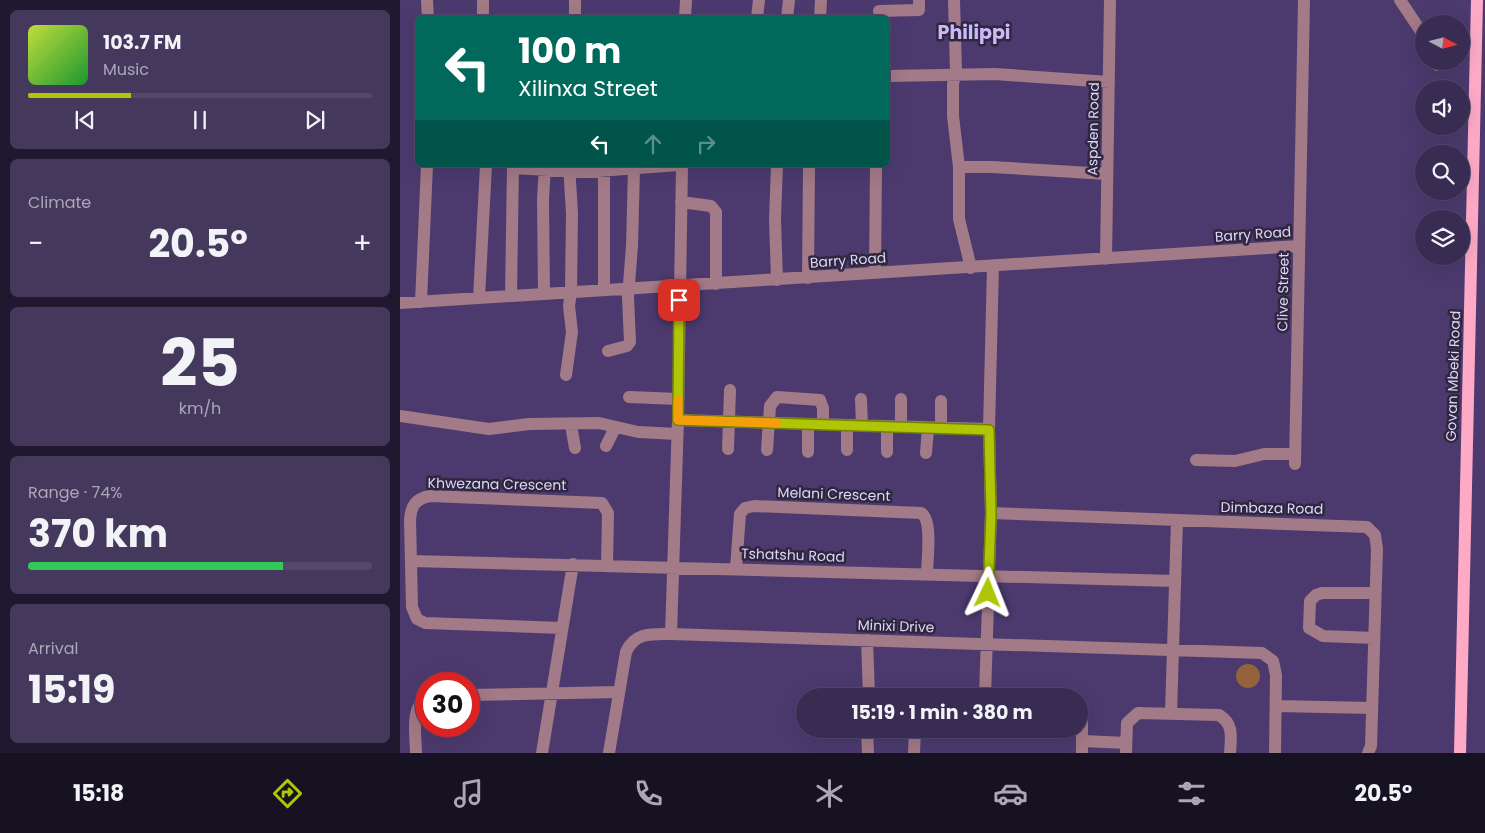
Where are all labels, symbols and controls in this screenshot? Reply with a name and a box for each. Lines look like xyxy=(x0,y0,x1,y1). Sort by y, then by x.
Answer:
north arrow xyxy=(1415,15,1470,70)
map controls xyxy=(1415,15,1470,265)
district label: Philippi xyxy=(938,19,1010,46)
text: 100 m xyxy=(518,26,621,75)
text: 103.7 FM xyxy=(103,29,181,56)
icon: left xyxy=(435,35,500,100)
text: Music xyxy=(103,58,149,81)
text: Xilinxa Street xyxy=(518,73,658,104)
button: sound xyxy=(1415,80,1470,135)
street label: Aspden Road xyxy=(1082,82,1104,176)
icon: previous xyxy=(71,106,99,134)
icon: pause xyxy=(186,106,214,134)
icon: next xyxy=(301,106,329,134)
icon: left xyxy=(586,130,614,158)
icon: ahead xyxy=(639,130,667,158)
icon: right xyxy=(692,130,720,158)
button: search xyxy=(1415,145,1470,200)
text: Climate xyxy=(28,191,91,214)
button: layers xyxy=(1415,210,1470,265)
text: 20.5° xyxy=(148,217,248,270)
street label: Barry Road xyxy=(1214,221,1292,247)
text: − xyxy=(28,224,43,263)
text: + xyxy=(353,224,372,263)
street label: Barry Road xyxy=(809,247,887,273)
street label: Clive Street xyxy=(1272,252,1294,332)
pin xyxy=(658,279,700,321)
icon: arrive xyxy=(665,286,693,314)
street label: Govan Mbeki Road xyxy=(1441,310,1465,442)
text: 25 xyxy=(160,318,240,409)
text: km/h xyxy=(179,397,221,420)
street label: Khwezana Crescent xyxy=(427,473,567,495)
text: Range · 74% xyxy=(28,481,122,504)
street label: Melani Crescent xyxy=(777,482,891,506)
street label: Dimbaza Road xyxy=(1220,497,1324,519)
text: 370 km xyxy=(28,507,168,560)
street label: Tshatshu Road xyxy=(741,543,845,567)
position arrow xyxy=(961,566,1013,618)
street label: Minixi Drive xyxy=(857,615,935,637)
text: Arrival xyxy=(28,637,78,660)
text: 15:19 xyxy=(28,663,115,716)
speed limit sign: 30 xyxy=(415,672,480,737)
text: 15:19 · 1 min · 380 m xyxy=(851,699,1033,726)
icon: directions xyxy=(270,776,305,811)
icon: music xyxy=(451,776,486,811)
icon: phone xyxy=(631,776,666,811)
icon: climate xyxy=(812,776,847,811)
icon: car xyxy=(993,776,1028,811)
icon: filters xyxy=(1174,776,1209,811)
text: 15:18 xyxy=(73,778,124,809)
text: 20.5° xyxy=(1354,778,1412,809)

